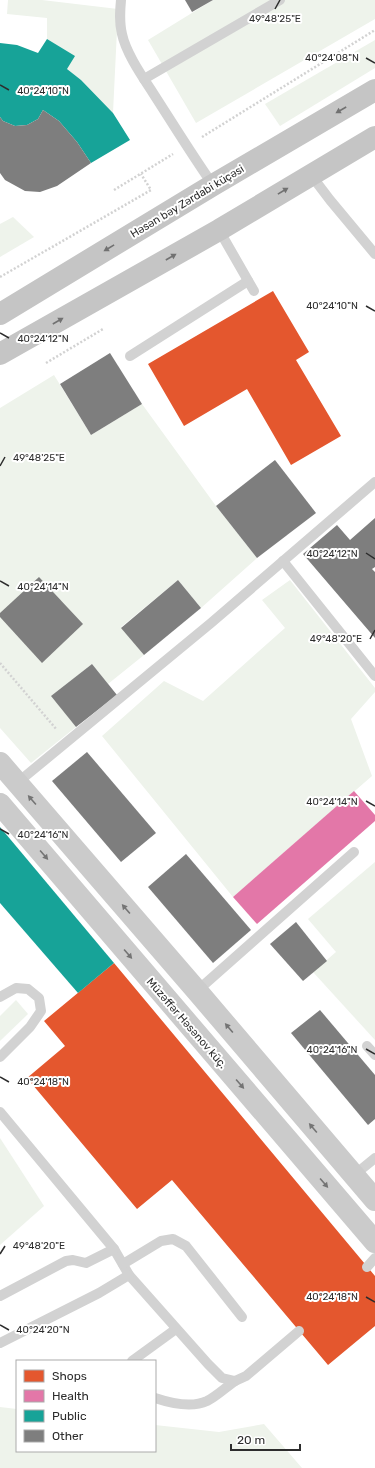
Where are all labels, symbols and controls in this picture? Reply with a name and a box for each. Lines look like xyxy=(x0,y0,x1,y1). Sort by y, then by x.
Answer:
text: 49°48'25"E xyxy=(249,13,301,25)
text: 40°24'08"N xyxy=(305,52,359,64)
text: 40°24'10"N xyxy=(17,85,69,97)
one-way arrow xyxy=(335,107,347,114)
street label: Həsən bəy Zərdabi küçəsi xyxy=(128,162,246,241)
one-way arrow xyxy=(277,188,289,195)
one-way arrow xyxy=(104,244,114,252)
one-way arrow xyxy=(165,253,177,260)
text: 40°24'10"N xyxy=(306,300,358,312)
one-way arrow xyxy=(52,318,64,325)
text: 40°24'12"N xyxy=(17,333,69,345)
text: 49°48'25"E xyxy=(13,452,65,464)
text: 40°24'12"N xyxy=(306,548,358,560)
text: 40°24'14"N xyxy=(17,581,69,593)
text: 49°48'20"E xyxy=(310,633,362,645)
one-way arrow xyxy=(27,795,36,805)
text: 40°24'14"N xyxy=(306,796,358,808)
text: 40°24'16"N xyxy=(17,829,69,841)
one-way arrow xyxy=(39,850,48,860)
one-way arrow xyxy=(122,903,131,914)
one-way arrow xyxy=(124,948,133,959)
street label: Müzəffər Həsənov küç. xyxy=(144,975,230,1071)
one-way arrow xyxy=(225,1023,234,1034)
text: 40°24'16"N xyxy=(306,1044,358,1056)
text: 40°24'18"N xyxy=(17,1076,69,1088)
one-way arrow xyxy=(235,1079,244,1090)
one-way arrow xyxy=(309,1123,318,1133)
one-way arrow xyxy=(320,1178,329,1189)
text: 49°48'20"E xyxy=(13,1240,65,1252)
text: 40°24'18"N xyxy=(306,1291,358,1303)
text: 40°24'20"N xyxy=(16,1324,70,1336)
legend xyxy=(16,1360,156,1452)
text: Shops xyxy=(52,1369,87,1383)
text: Health xyxy=(52,1389,89,1403)
text: Public xyxy=(52,1409,87,1423)
scale bar xyxy=(231,1426,300,1452)
text: Other xyxy=(52,1429,84,1443)
text: 20 m xyxy=(237,1433,265,1447)

